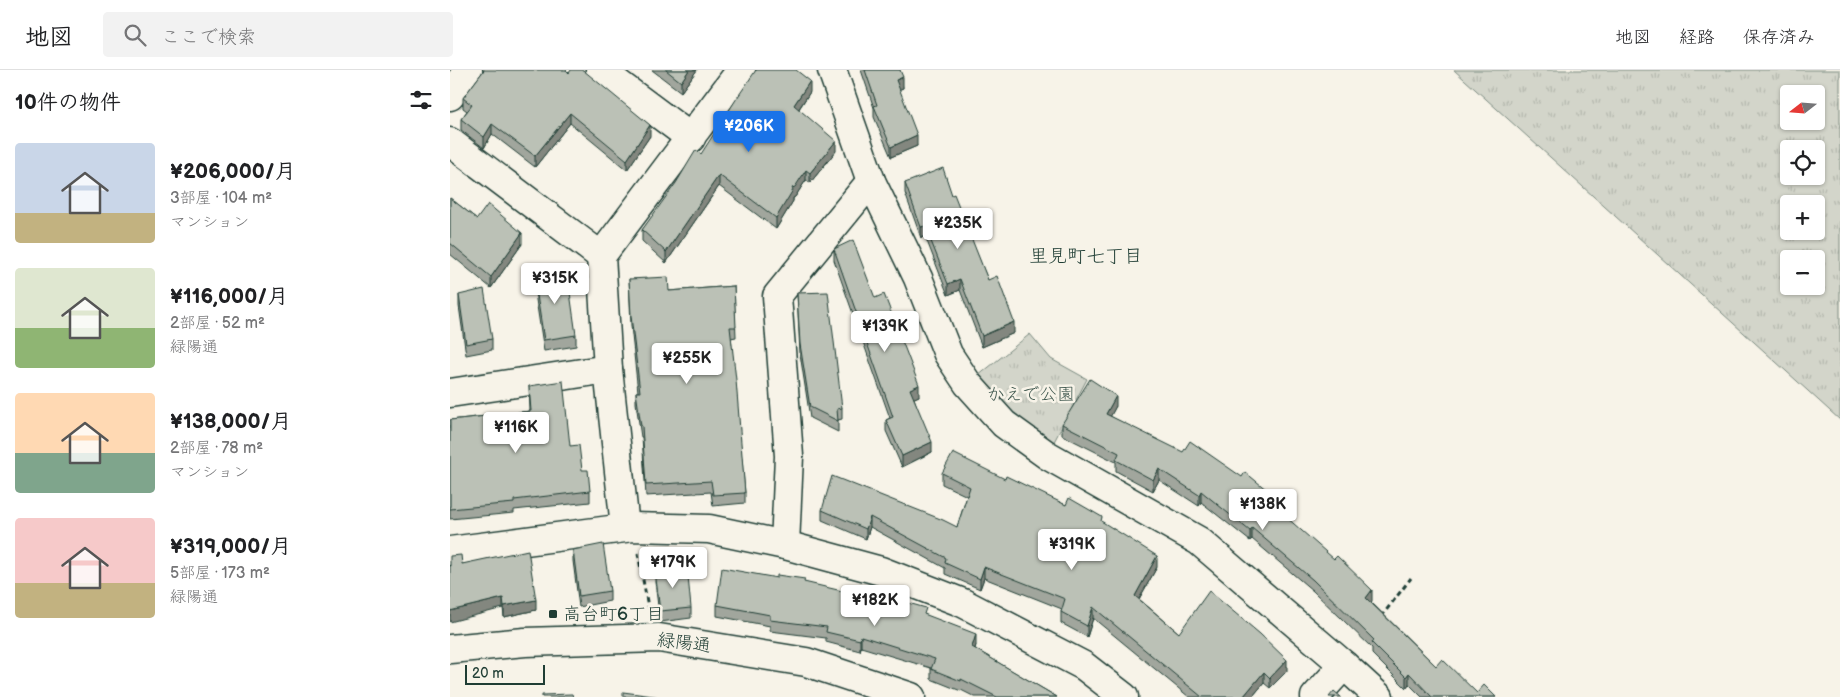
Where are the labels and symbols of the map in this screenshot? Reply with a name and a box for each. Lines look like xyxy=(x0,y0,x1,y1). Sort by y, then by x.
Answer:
north arrow xyxy=(1780,85,1825,130)
pin: ¥206K xyxy=(714,111,784,153)
pin: ¥235K xyxy=(923,208,993,250)
district label: 里見町七丁目 xyxy=(1029,245,1143,268)
pin: ¥315K xyxy=(520,262,590,305)
pin: ¥139K xyxy=(850,310,920,353)
pin: ¥255K xyxy=(652,342,722,385)
park label: かえで公園 xyxy=(987,384,1075,405)
pin: ¥116K xyxy=(481,412,551,454)
pin: ¥138K xyxy=(1228,488,1298,531)
pin: ¥319K xyxy=(1037,528,1107,571)
pin: ¥179K xyxy=(638,546,708,589)
pin: ¥182K xyxy=(840,584,910,627)
place label: 高台町6丁目 xyxy=(563,604,664,625)
marker: 高台町6丁目 xyxy=(547,608,559,620)
street label: 緑陽通 xyxy=(656,629,712,657)
scale bar xyxy=(465,662,545,685)

